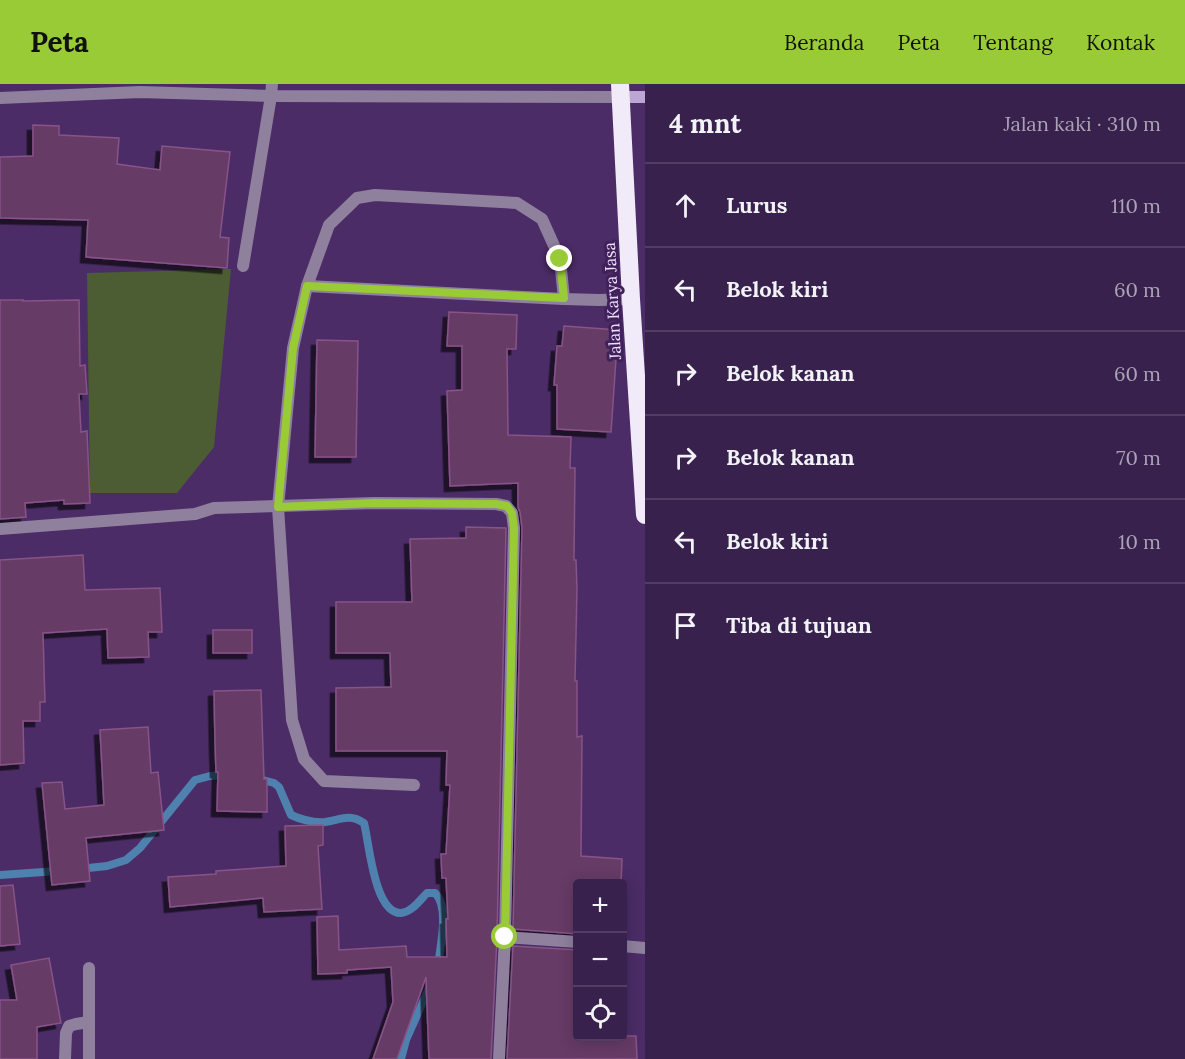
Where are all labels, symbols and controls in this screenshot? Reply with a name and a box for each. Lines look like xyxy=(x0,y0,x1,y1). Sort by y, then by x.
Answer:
text: Peta xyxy=(30,24,89,60)
text: Beranda xyxy=(784,29,864,56)
text: Peta xyxy=(897,29,940,56)
text: Tentang xyxy=(973,29,1053,56)
text: Kontak xyxy=(1086,29,1155,56)
text: 4 mnt xyxy=(669,107,741,140)
text: Jalan kaki · 310 m xyxy=(1003,111,1161,136)
icon: ahead xyxy=(669,189,702,222)
text: Lurus xyxy=(726,191,788,219)
text: 110 m xyxy=(1111,193,1161,218)
street label: Jalan Karya Jasa xyxy=(599,242,625,361)
route end xyxy=(546,245,572,271)
icon: left xyxy=(669,273,702,306)
text: Belok kiri xyxy=(726,275,828,303)
text: 60 m xyxy=(1114,277,1161,302)
icon: right xyxy=(669,357,702,390)
text: Belok kanan xyxy=(726,359,855,387)
text: 60 m xyxy=(1114,361,1161,386)
icon: right xyxy=(669,441,702,474)
text: Belok kanan xyxy=(726,443,855,471)
text: 70 m xyxy=(1116,445,1161,470)
icon: left xyxy=(669,525,702,558)
text: Belok kiri xyxy=(726,527,828,555)
text: 10 m xyxy=(1118,529,1161,554)
icon: arrive xyxy=(669,609,702,642)
text: Tiba di tujuan xyxy=(726,611,872,639)
map controls xyxy=(573,879,627,1041)
button: + xyxy=(573,879,627,933)
route start xyxy=(491,923,517,949)
button: − xyxy=(573,933,627,987)
button: locate xyxy=(573,987,627,1041)

